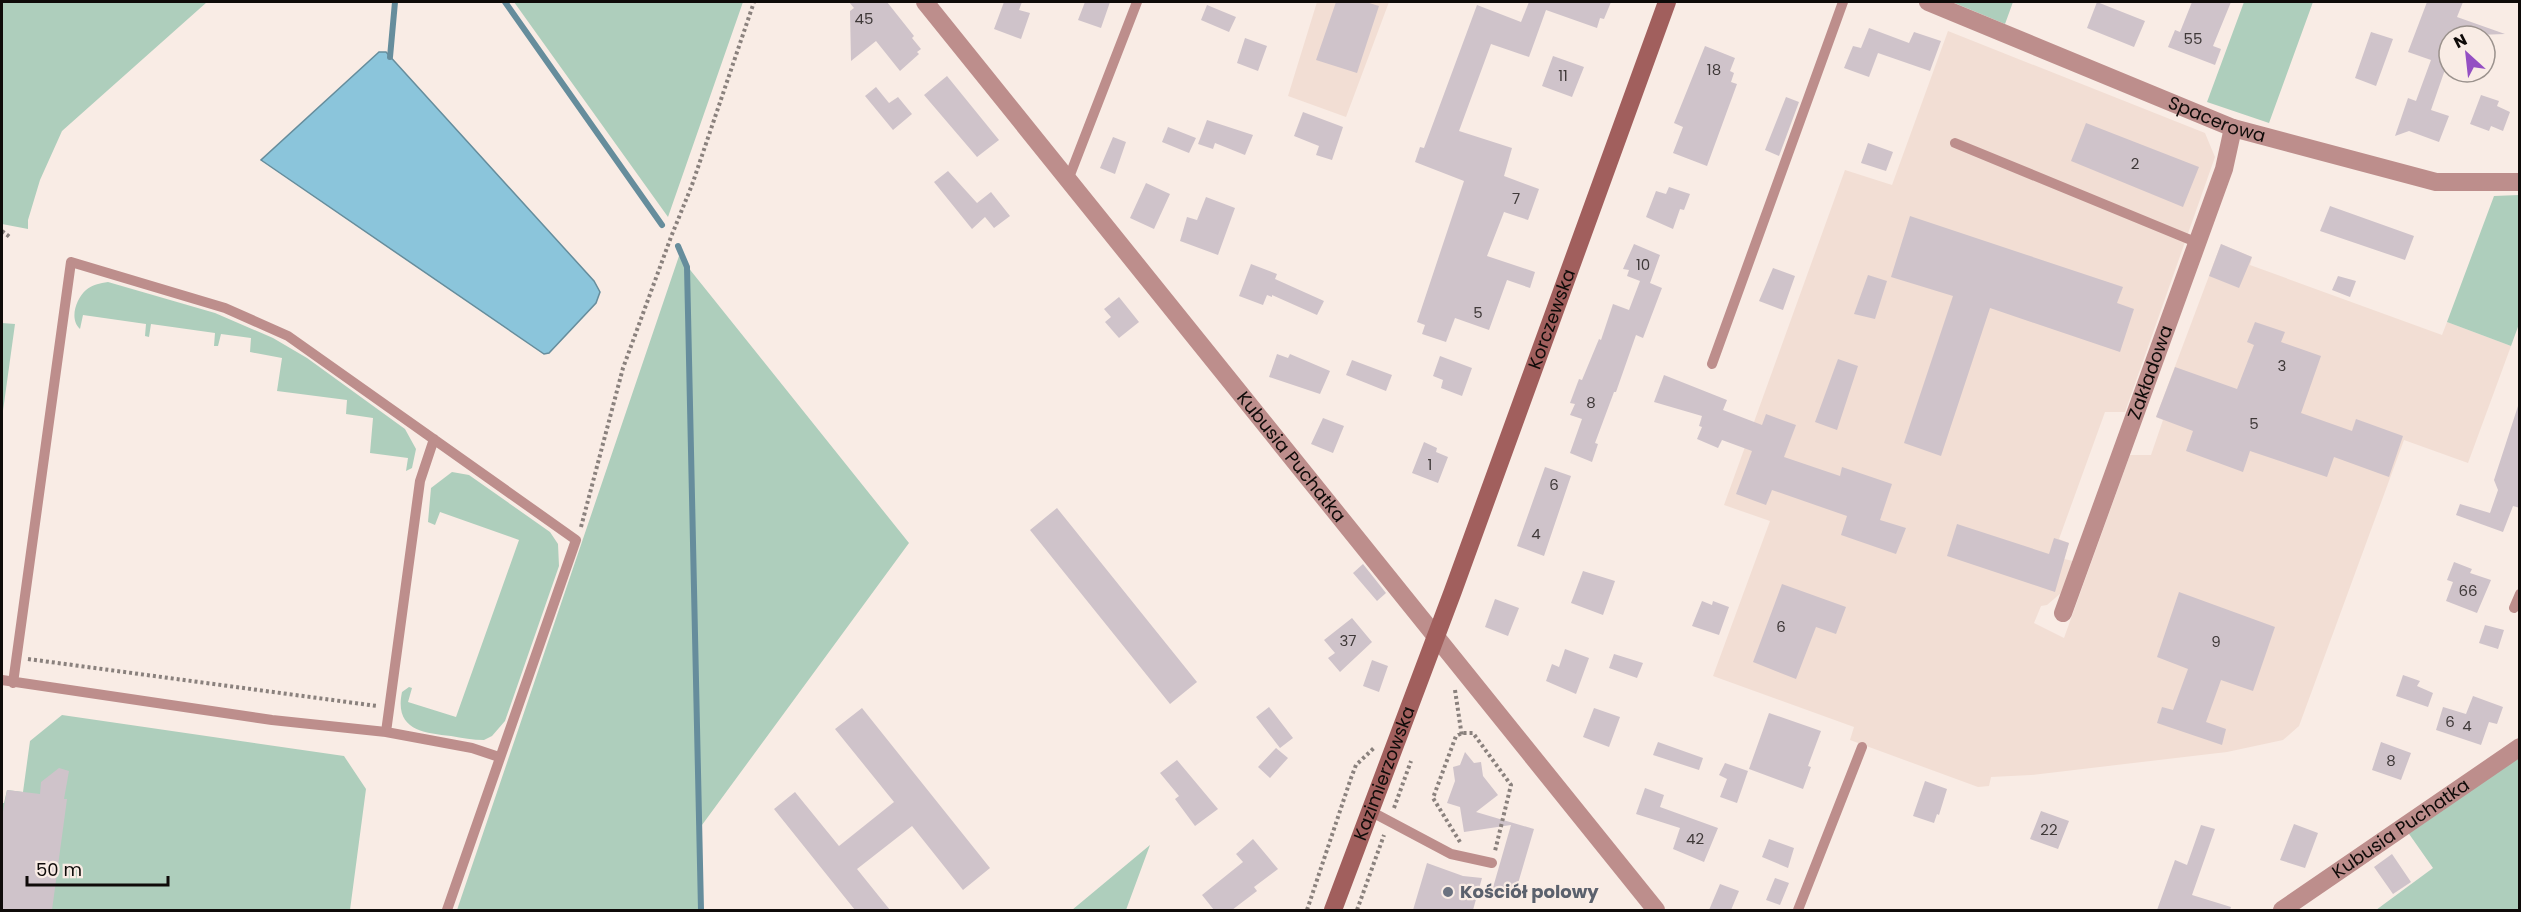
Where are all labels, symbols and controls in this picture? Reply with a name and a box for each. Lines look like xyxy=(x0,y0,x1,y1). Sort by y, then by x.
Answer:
house number: 45 xyxy=(855,8,873,29)
north arrow xyxy=(2437,24,2497,84)
house number: 55 xyxy=(2184,28,2202,49)
text: N xyxy=(2450,28,2471,54)
house number: 18 xyxy=(1707,59,1721,80)
house number: 11 xyxy=(1558,65,1568,86)
street label: Spacerowa xyxy=(2165,90,2268,148)
house number: 2 xyxy=(2131,153,2139,174)
house number: 7 xyxy=(1512,188,1520,209)
house number: 10 xyxy=(1636,254,1650,275)
street label: Korczewska xyxy=(1522,265,1581,373)
house number: 5 xyxy=(1473,302,1483,323)
street label: Zakładowa xyxy=(2121,322,2178,423)
house number: 3 xyxy=(2278,355,2286,376)
street label: Kubusia Puchatka xyxy=(1231,386,1352,527)
house number: 8 xyxy=(1586,392,1596,413)
house number: 5 xyxy=(2249,413,2259,434)
house number: 1 xyxy=(1428,454,1432,475)
house number: 6 xyxy=(1549,474,1559,495)
house number: 4 xyxy=(1531,523,1541,544)
house number: 66 xyxy=(2458,580,2478,601)
house number: 6 xyxy=(1776,616,1786,637)
house number: 37 xyxy=(1339,630,1357,651)
house number: 9 xyxy=(2211,631,2221,652)
street label: Kazimierzowska xyxy=(1347,702,1421,844)
house number: 6 xyxy=(2445,711,2455,732)
house number: 4 xyxy=(2462,715,2472,736)
house number: 8 xyxy=(2386,750,2396,771)
street label: Kubusia Puchatka xyxy=(2327,772,2474,884)
house number: 22 xyxy=(2040,819,2058,840)
house number: 42 xyxy=(1686,828,1704,849)
scale bar xyxy=(27,849,168,887)
text: 50 m xyxy=(36,857,82,882)
place label: Kościół polowy xyxy=(1460,879,1599,904)
marker: Kościół polowy xyxy=(1441,885,1455,899)

